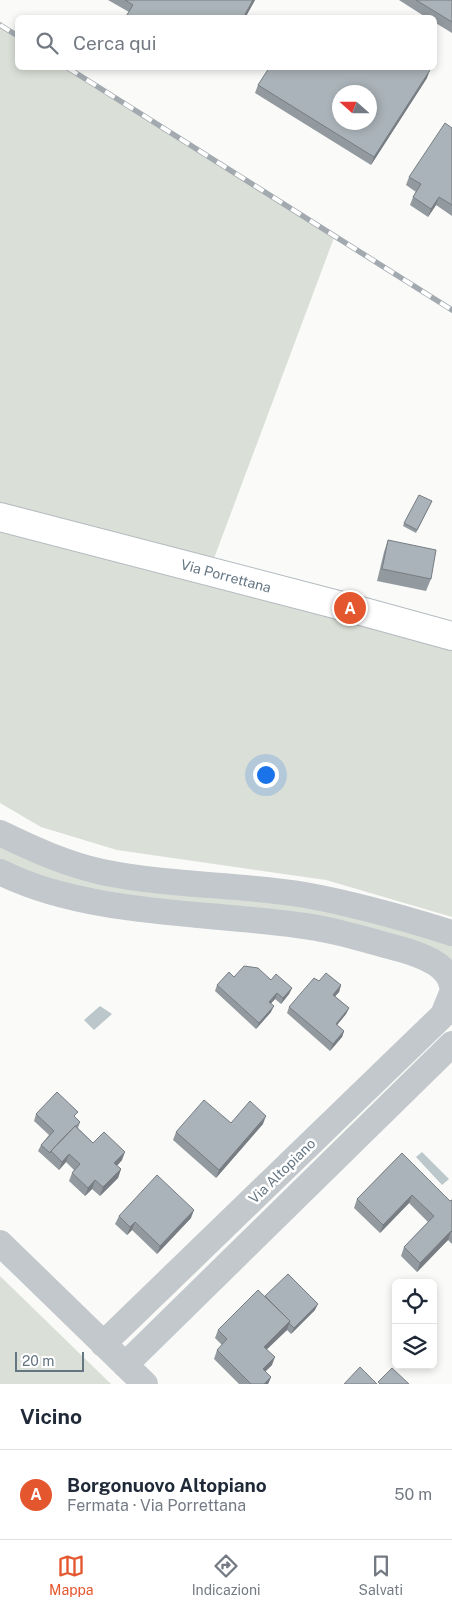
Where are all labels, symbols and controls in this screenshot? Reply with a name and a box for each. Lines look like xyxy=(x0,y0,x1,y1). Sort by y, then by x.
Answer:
search box xyxy=(15,15,437,70)
icon: search xyxy=(33,29,61,57)
text: Cerca qui xyxy=(73,32,156,54)
north arrow xyxy=(332,85,377,130)
street label: Via Porrettana xyxy=(179,556,273,596)
pin: A xyxy=(334,589,366,627)
your location xyxy=(253,762,279,788)
street label: Via Altopiano xyxy=(245,1135,319,1207)
map controls xyxy=(392,1279,437,1369)
button: locate xyxy=(392,1279,437,1324)
button: layers xyxy=(392,1324,437,1369)
scale bar xyxy=(15,1349,84,1372)
text: 20 m xyxy=(22,1353,54,1369)
text: Vicino xyxy=(20,1404,82,1429)
text: Borgonuovo Altopiano xyxy=(67,1474,267,1496)
text: A xyxy=(30,1485,42,1504)
text: 50 m xyxy=(394,1485,432,1504)
text: Fermata · Via Porrettana xyxy=(67,1496,246,1515)
tab: Mappa xyxy=(49,1552,93,1598)
tab: Indicazioni xyxy=(192,1552,260,1598)
tab: Salvati xyxy=(359,1552,403,1598)

